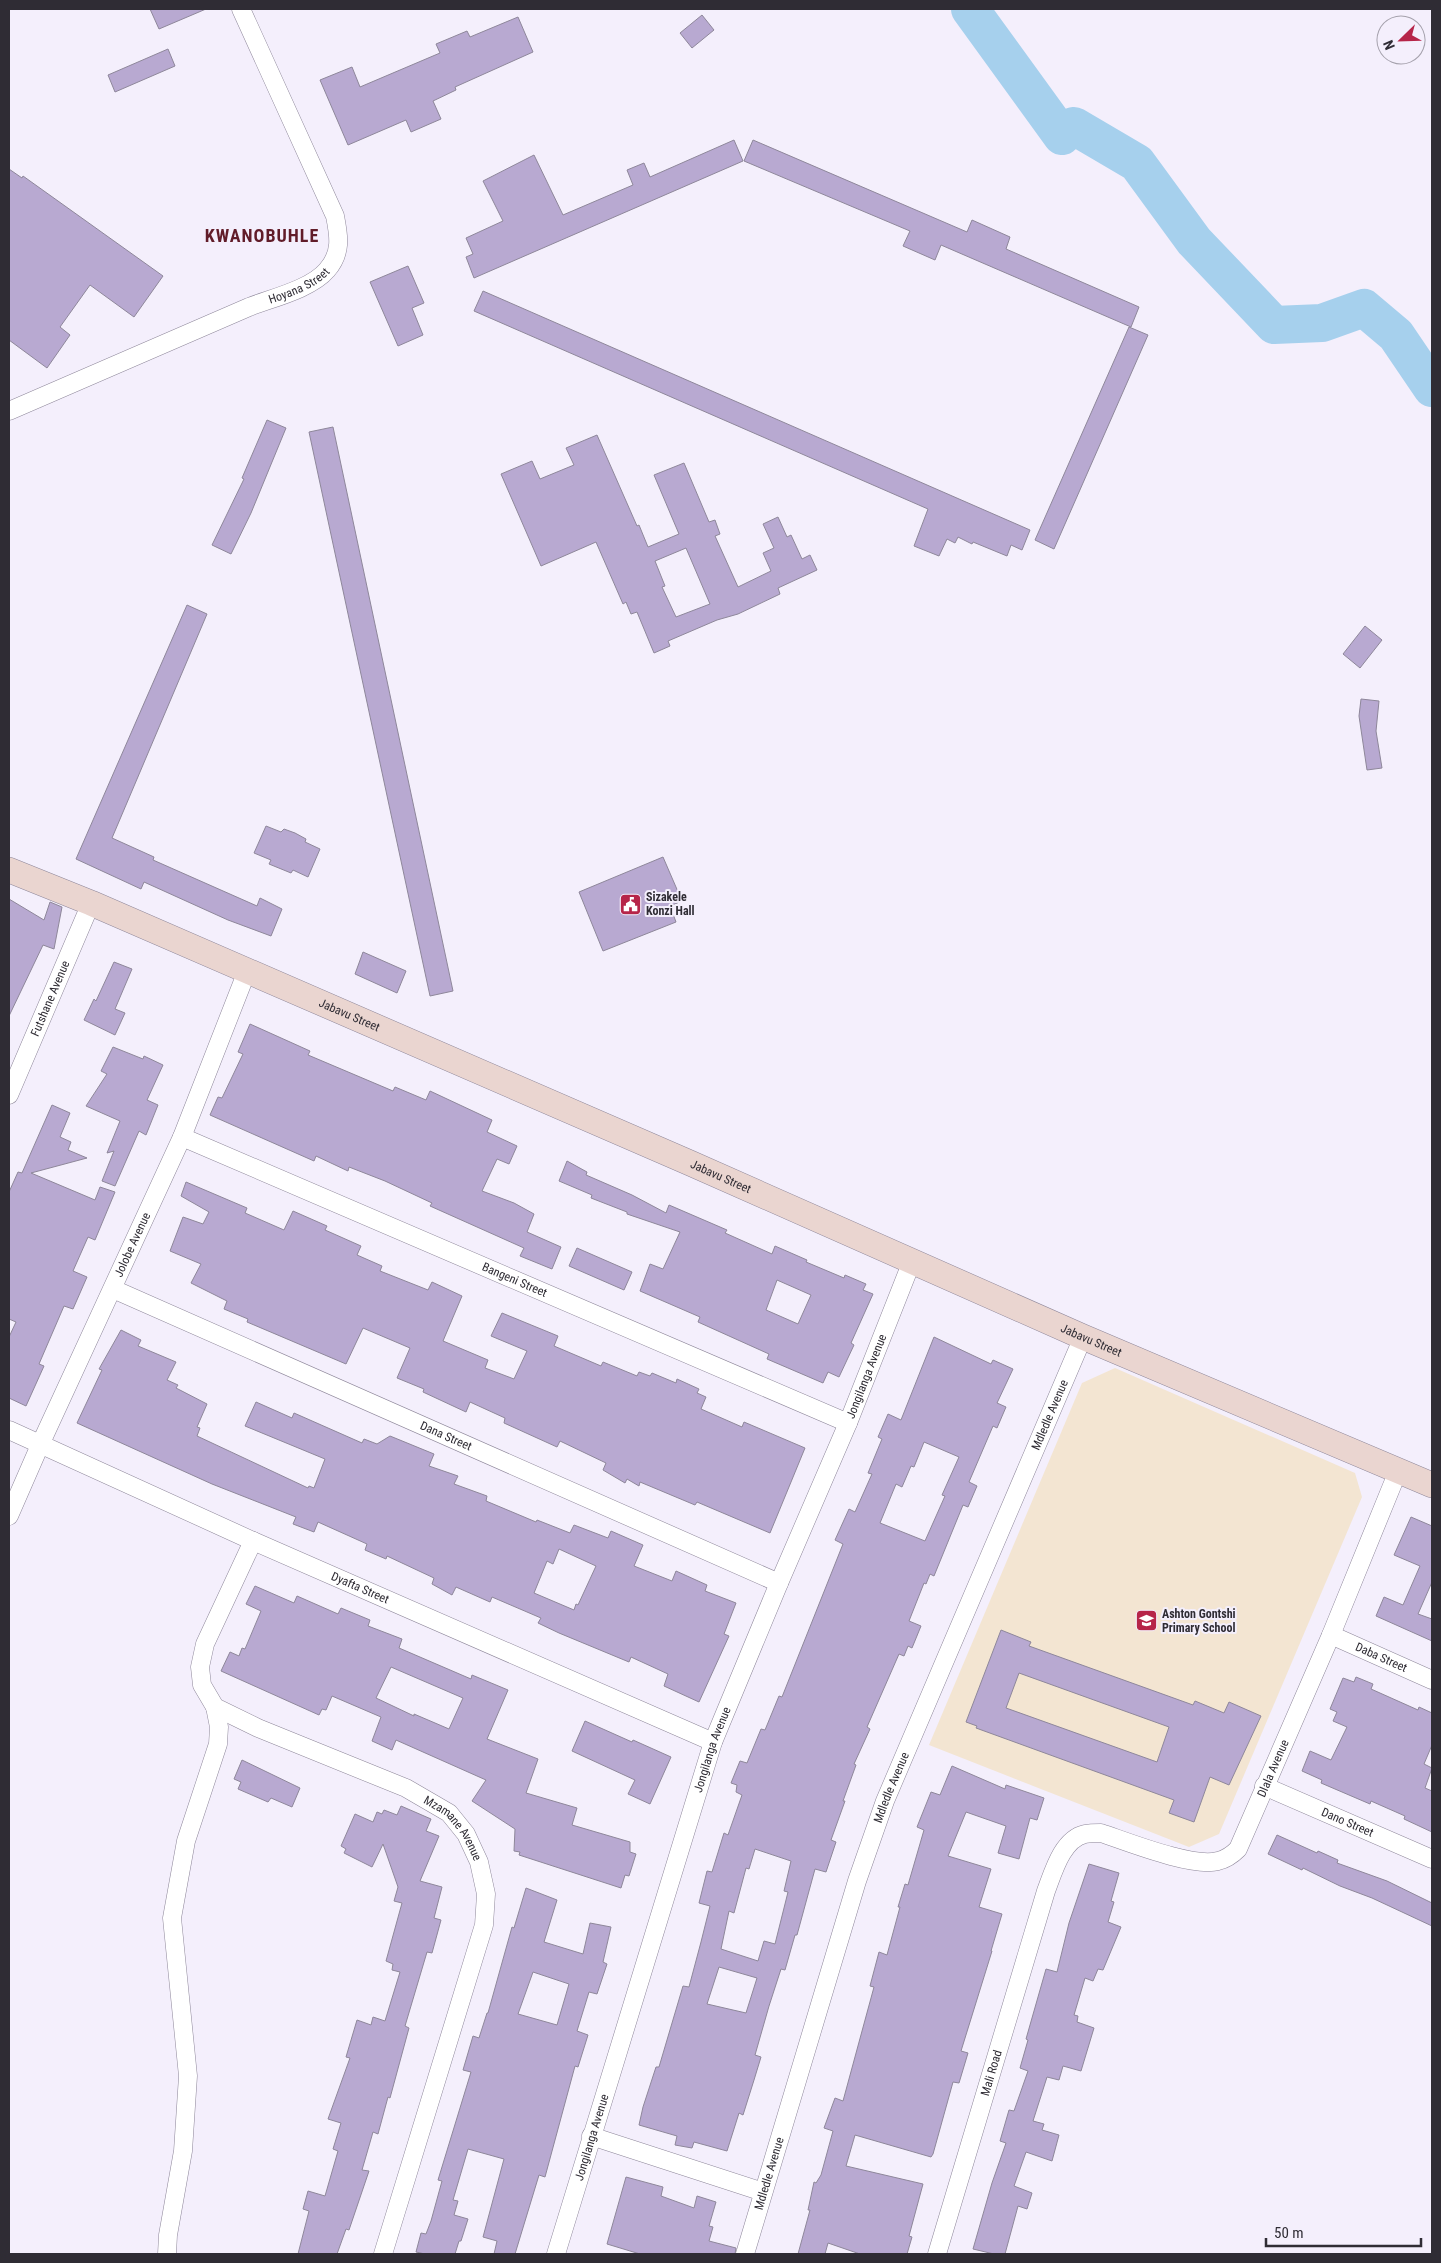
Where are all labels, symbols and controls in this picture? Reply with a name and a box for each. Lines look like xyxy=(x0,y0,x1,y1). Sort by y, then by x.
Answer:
north arrow xyxy=(1376,15,1426,65)
text: N xyxy=(1380,38,1398,52)
district label: KWANOBUHLE xyxy=(205,225,319,246)
street label: Hoyana Street xyxy=(267,265,333,307)
place label: Sizakele Konzi Hall xyxy=(646,890,695,918)
public building icon: Sizakele Konzi Hall xyxy=(618,892,642,916)
street label: Futshane Avenue xyxy=(28,958,73,1038)
street label: Jabavu Street xyxy=(317,996,382,1035)
street label: Jabavu Street xyxy=(688,1157,754,1196)
street label: Jolobe Avenue xyxy=(111,1210,153,1279)
street label: Bangeni Street xyxy=(480,1260,550,1300)
street label: Jabavu Street xyxy=(1058,1321,1124,1360)
street label: Jongilanga Avenue xyxy=(843,1332,890,1421)
street label: Mdledle Avenue xyxy=(1029,1377,1071,1452)
street label: Dana Street xyxy=(418,1418,474,1454)
street label: Dyafta Street xyxy=(329,1569,392,1607)
place label: Ashton Gontshi Primary School xyxy=(1162,1607,1236,1635)
school or university icon: Ashton Gontshi Primary School xyxy=(1134,1609,1158,1633)
street label: Daba Street xyxy=(1353,1640,1410,1675)
street label: Jongilanga Avenue xyxy=(691,1705,734,1794)
street label: Dlala Avenue xyxy=(1254,1737,1292,1799)
street label: Mdledle Avenue xyxy=(871,1750,912,1825)
street label: Mzamane Avenue xyxy=(421,1793,485,1863)
street label: Dano Street xyxy=(1319,1805,1376,1840)
street label: Mali Road xyxy=(978,2048,1005,2098)
street label: Jongilanga Avenue xyxy=(572,2092,612,2182)
street label: Mdledle Avenue xyxy=(752,2135,787,2212)
scale bar xyxy=(1266,2216,1421,2248)
text: 50 m xyxy=(1274,2224,1304,2242)

